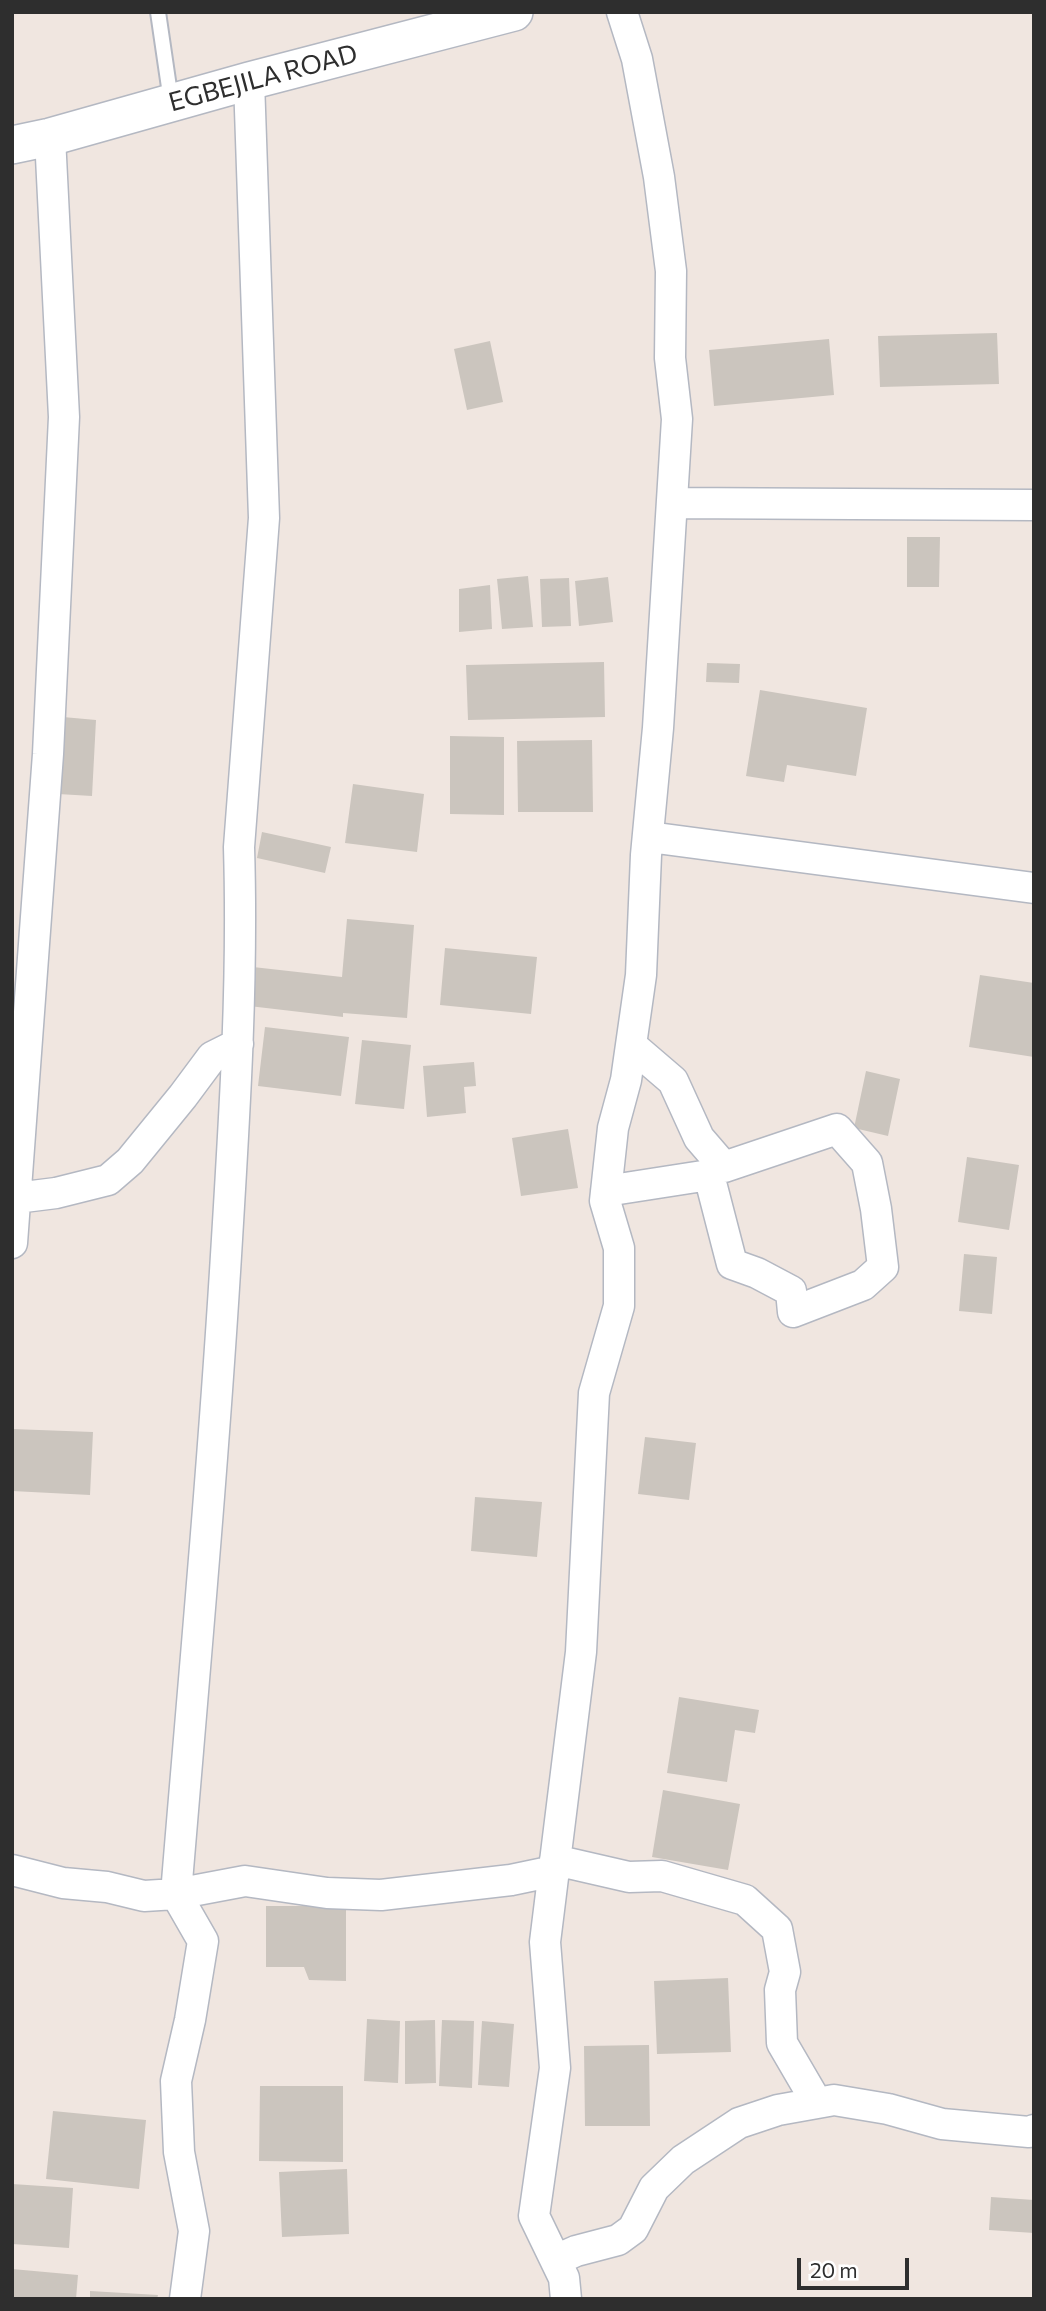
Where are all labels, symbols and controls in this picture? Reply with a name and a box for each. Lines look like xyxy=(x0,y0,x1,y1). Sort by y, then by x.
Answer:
street label: EGBEJILA ROAD xyxy=(165,38,361,118)
scale bar xyxy=(801,2244,913,2288)
text: 20 m xyxy=(810,2257,858,2282)

